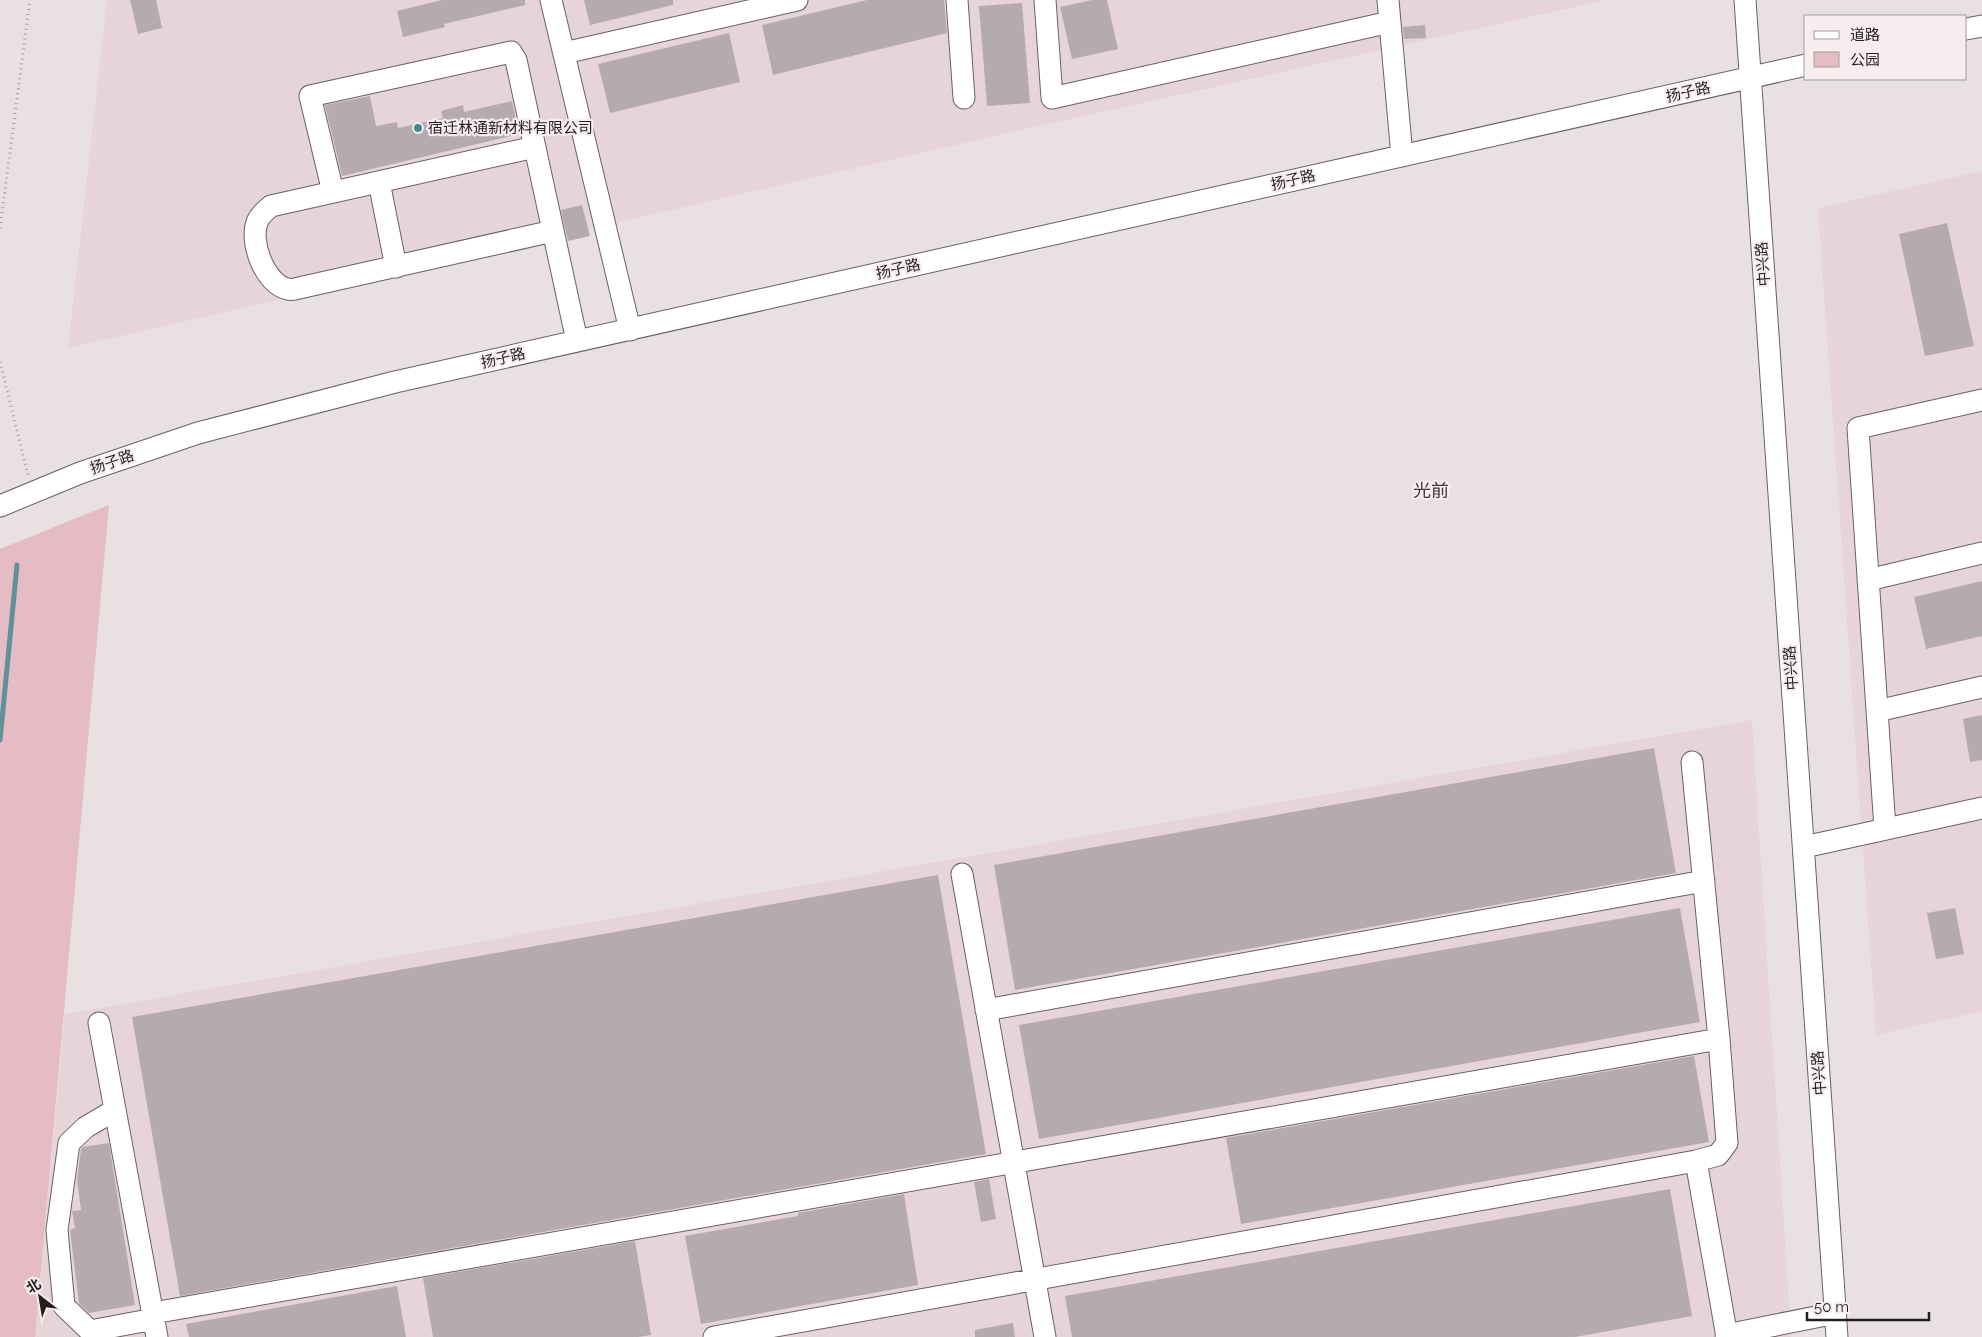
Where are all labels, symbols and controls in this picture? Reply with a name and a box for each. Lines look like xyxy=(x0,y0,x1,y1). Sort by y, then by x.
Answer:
legend xyxy=(1804,15,1967,80)
text: 道路 xyxy=(1850,26,1880,44)
text: 公园 xyxy=(1850,51,1880,69)
street label: 扬子路 xyxy=(1664,78,1712,106)
place label: 宿迁林通新材料有限公司 xyxy=(428,119,593,137)
marker: 宿迁林通新材料有限公司 xyxy=(412,122,424,134)
street label: 扬子路 xyxy=(1269,166,1317,194)
street label: 中兴路 xyxy=(1752,241,1774,287)
street label: 扬子路 xyxy=(874,255,922,283)
street label: 扬子路 xyxy=(479,344,527,372)
street label: 扬子路 xyxy=(88,446,136,478)
district label: 光前 xyxy=(1413,480,1449,501)
street label: 中兴路 xyxy=(1780,645,1802,691)
street label: 中兴路 xyxy=(1808,1050,1830,1096)
north arrow xyxy=(15,1272,65,1322)
text: 北 xyxy=(23,1275,43,1296)
scale bar xyxy=(1807,1290,1930,1322)
text: 50 m xyxy=(1814,1298,1849,1316)

